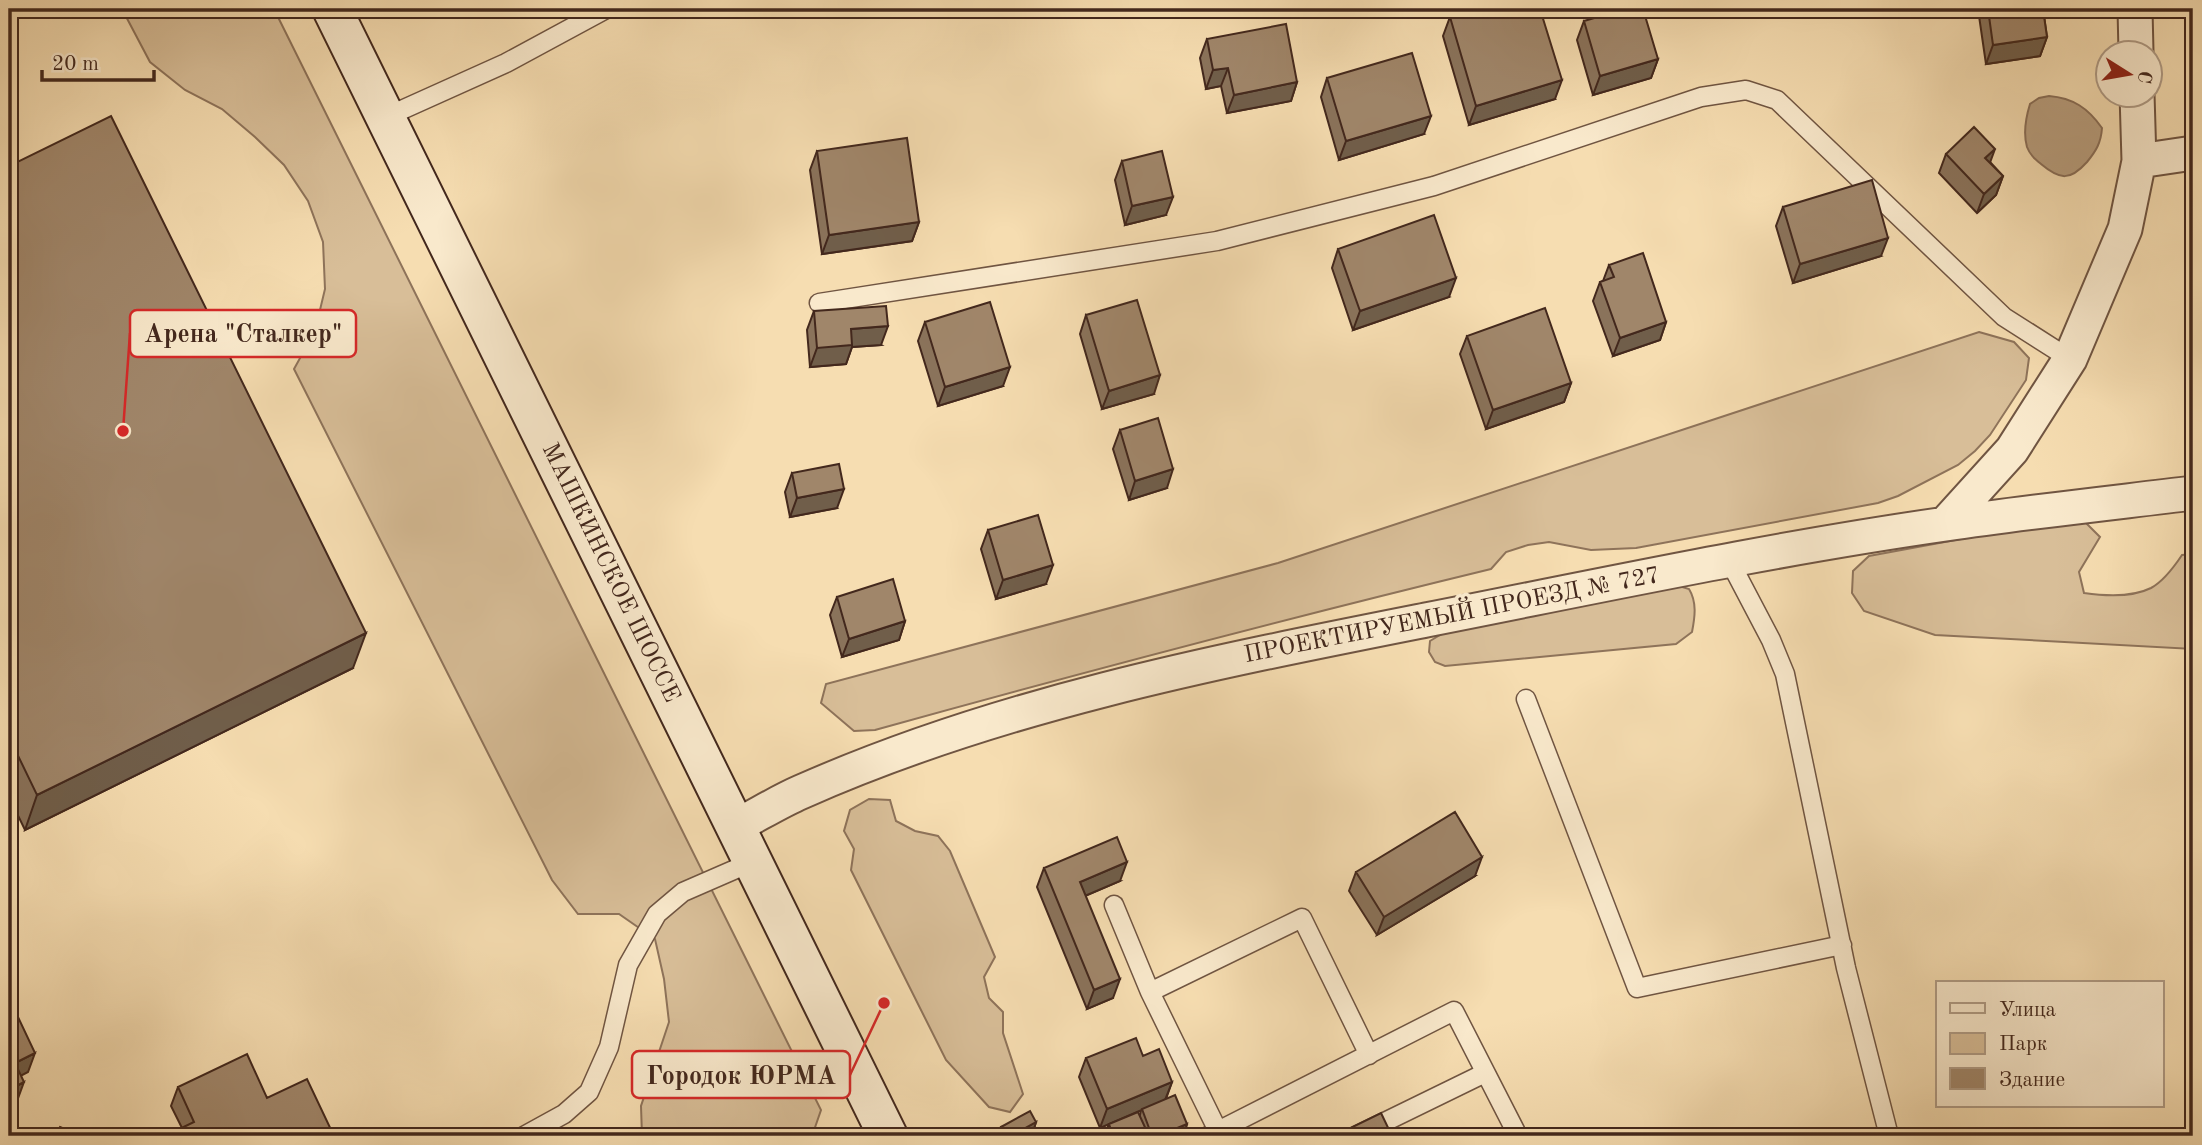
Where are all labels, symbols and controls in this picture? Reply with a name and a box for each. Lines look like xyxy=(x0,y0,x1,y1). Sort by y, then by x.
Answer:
scale bar xyxy=(42,38,154,82)
north arrow xyxy=(2094,38,2164,108)
text: 20 m xyxy=(52,54,99,75)
text: С xyxy=(2133,69,2154,85)
callout: Арена "Сталкер" xyxy=(130,310,356,357)
text: Арена "Сталкер" xyxy=(144,322,342,348)
street label: МАШКИНСКОЕ ШОССЕ xyxy=(537,439,683,707)
street label: ПРОЕКТИРУЕМЫЙ ПРОЕЗД № 727 xyxy=(1241,559,1662,668)
legend xyxy=(1936,981,2164,1106)
text: Улица xyxy=(1999,1000,2056,1021)
text: Парк xyxy=(1999,1034,2048,1055)
callout: Городок ЮРМА xyxy=(632,1051,850,1098)
text: Городок ЮРМА xyxy=(646,1064,836,1090)
text: Здание xyxy=(1999,1070,2065,1091)

